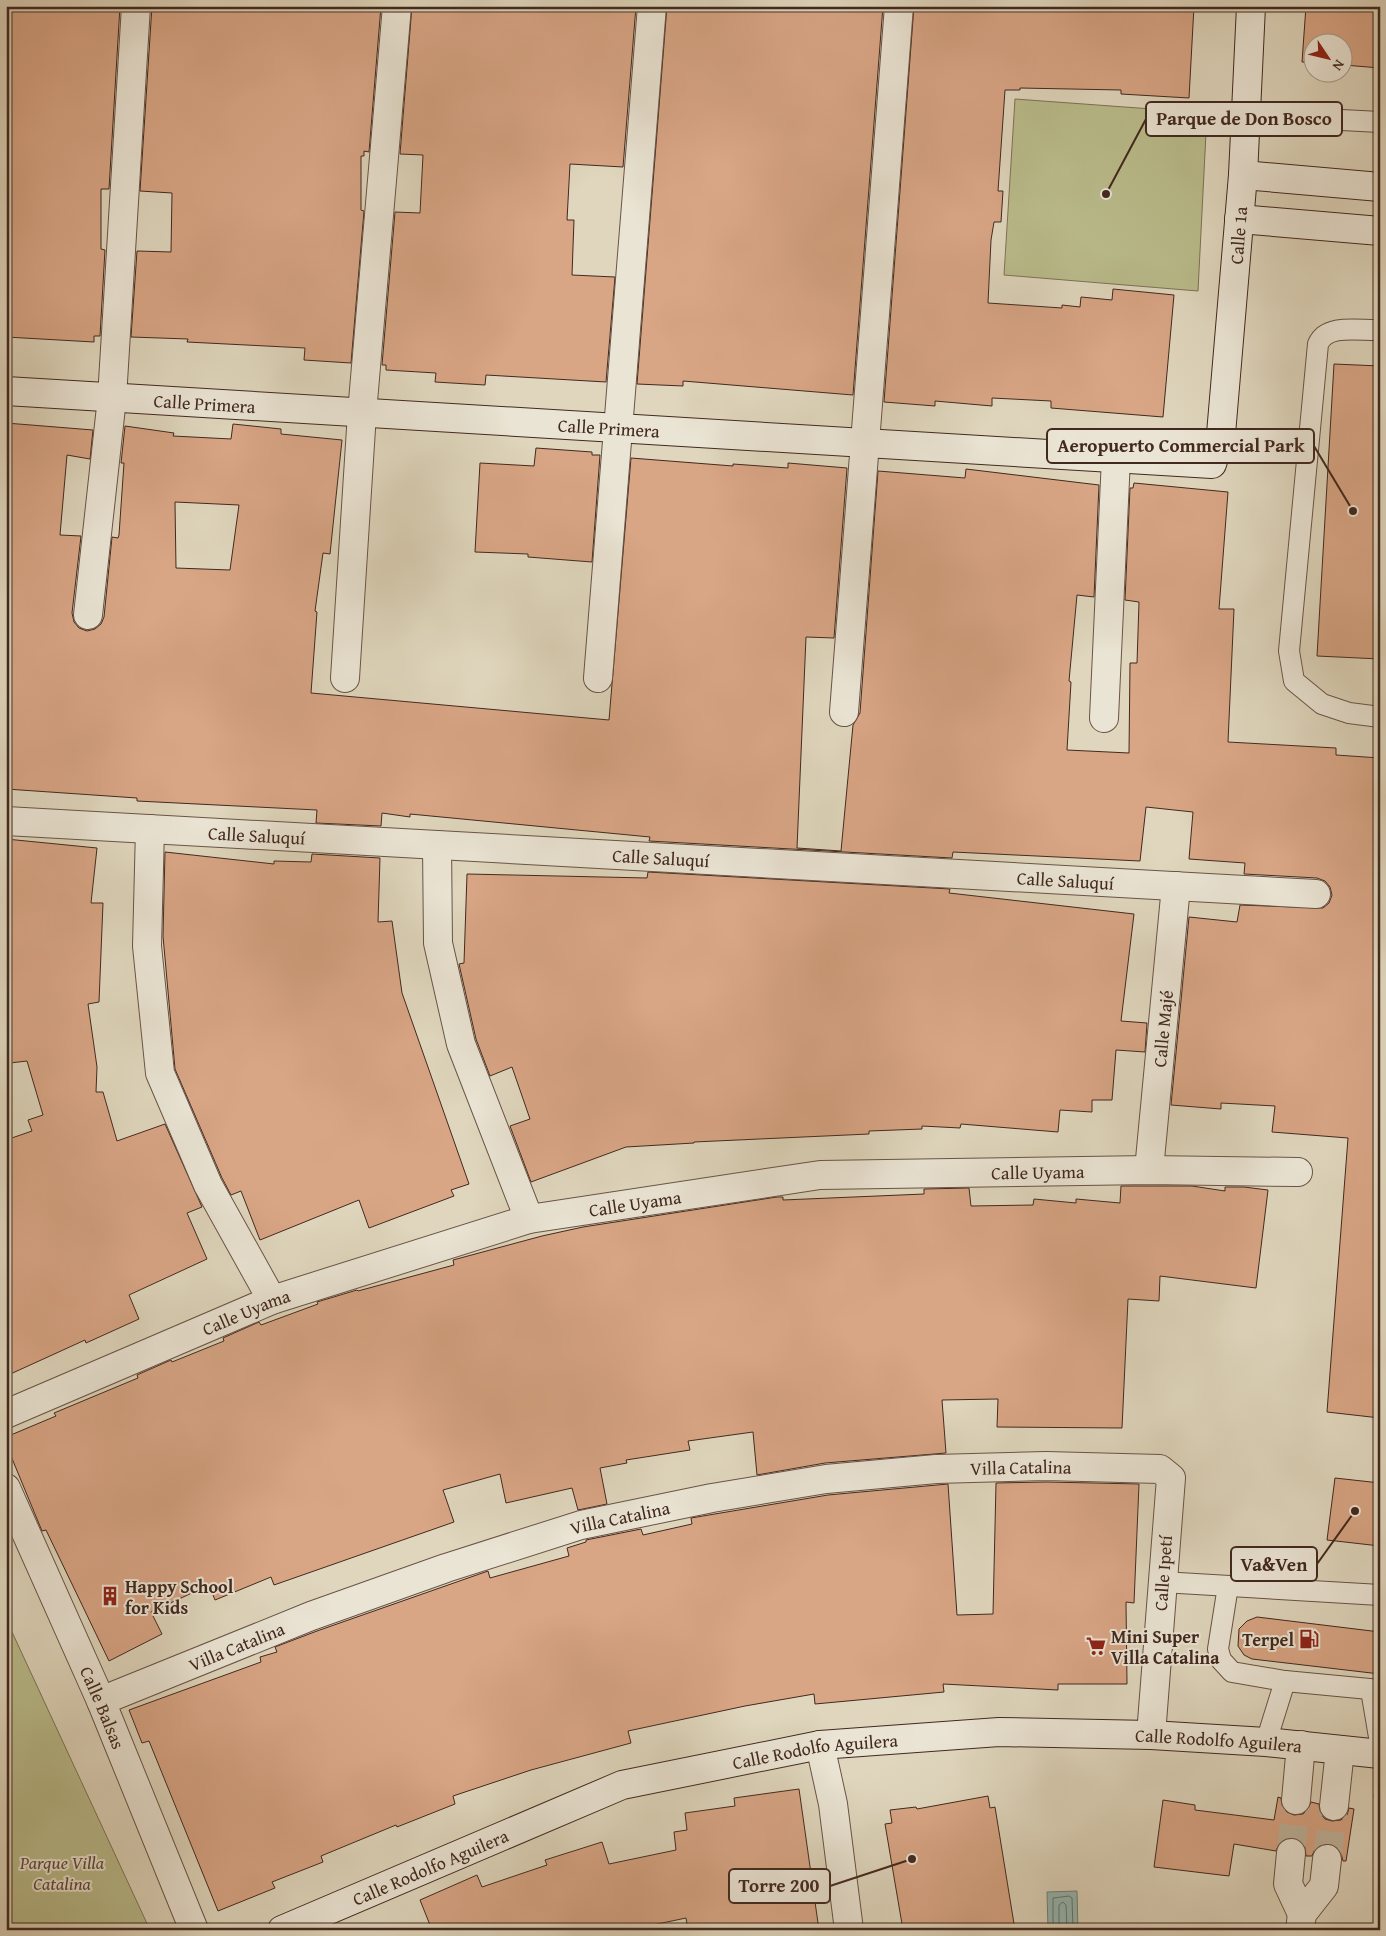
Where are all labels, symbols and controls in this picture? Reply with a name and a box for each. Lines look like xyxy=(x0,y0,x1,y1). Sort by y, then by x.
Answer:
north arrow xyxy=(1304,32,1354,82)
text: N xyxy=(1327,56,1350,76)
callout: Parque de Don Bosco xyxy=(1146,102,1342,136)
text: Parque de Don Bosco xyxy=(1156,104,1332,132)
street label: Calle 1a xyxy=(1222,205,1254,265)
street label: Calle Primera xyxy=(153,386,257,420)
street label: Calle Primera xyxy=(557,411,661,444)
callout: Aeropuerto Commercial Park xyxy=(1047,429,1314,463)
text: Aeropuerto Commercial Park xyxy=(1057,431,1305,459)
street label: Calle Saluquí xyxy=(207,819,307,851)
street label: Calle Saluquí xyxy=(612,841,711,874)
street label: Calle Saluquí xyxy=(1016,864,1116,896)
street label: Calle Majé xyxy=(1145,989,1180,1068)
street label: Calle Uyama xyxy=(991,1157,1085,1186)
street label: Calle Uyama xyxy=(587,1183,683,1223)
street label: Calle Uyama xyxy=(198,1282,294,1342)
street label: Villa Catalina xyxy=(970,1452,1072,1482)
street label: Villa Catalina xyxy=(566,1493,673,1541)
street label: Calle Ipetí xyxy=(1147,1533,1179,1612)
callout: Va&Ven xyxy=(1231,1547,1317,1581)
text: Va&Ven xyxy=(1241,1550,1308,1578)
place label: Happy School for Kids xyxy=(125,1573,234,1621)
building icon: Happy School for Kids xyxy=(99,1585,121,1607)
street label: Villa Catalina xyxy=(184,1615,289,1678)
place label: Mini Super Villa Catalina xyxy=(1111,1623,1220,1671)
place label: Terpel xyxy=(1242,1626,1294,1653)
fuel station icon: Terpel xyxy=(1298,1628,1320,1650)
supermarket icon: Mini Super Villa Catalina xyxy=(1085,1635,1107,1657)
street label: Calle Balsas xyxy=(74,1662,133,1753)
street label: Calle Rodolfo Aguilera xyxy=(1135,1721,1304,1759)
street label: Calle Rodolfo Aguilera xyxy=(730,1726,899,1776)
street label: Calle Rodolfo Aguilera xyxy=(348,1821,513,1912)
park label: Parque Villa Catalina xyxy=(19,1849,105,1897)
callout: Torre 200 xyxy=(729,1869,830,1903)
text: Torre 200 xyxy=(739,1871,820,1899)

